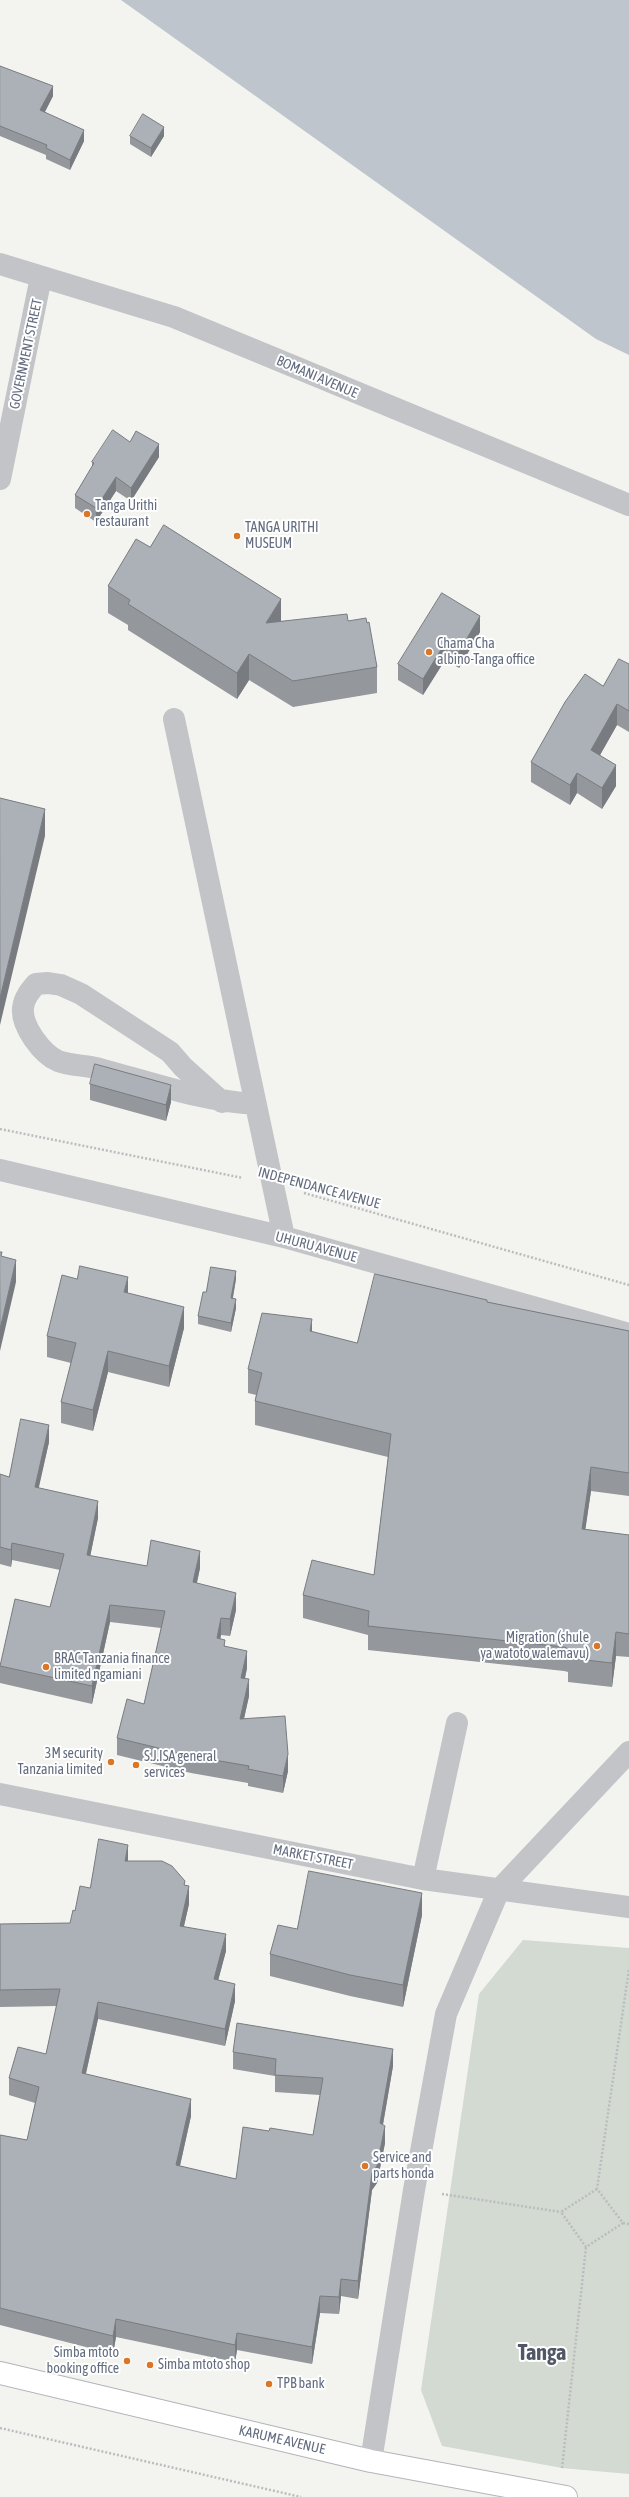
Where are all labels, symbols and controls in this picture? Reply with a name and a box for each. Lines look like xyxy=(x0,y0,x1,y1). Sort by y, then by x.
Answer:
street label: GOVERNMENT STREET xyxy=(6,297,46,411)
street label: BOMANI AVENUE xyxy=(274,352,360,402)
place label: Tanga Urithi restaurant xyxy=(95,498,157,530)
marker: Tanga Urithi restaurant xyxy=(82,509,92,519)
place label: TANGA URITHI MUSEUM xyxy=(245,520,319,552)
marker: TANGA URITHI MUSEUM xyxy=(232,531,242,541)
place label: Chama Cha albino-Tanga office xyxy=(437,636,535,668)
marker: Chama Cha albino-Tanga office xyxy=(424,647,434,657)
street label: INDEPENDANCE AVENUE xyxy=(256,1164,382,1212)
street label: UHURU AVENUE xyxy=(273,1228,359,1266)
place label: Migration (shule ya watoto walemavu) xyxy=(480,1630,589,1662)
marker: Migration (shule ya watoto walemavu) xyxy=(592,1641,602,1651)
place label: BRAC Tanzania finance limited ngamiani xyxy=(54,1651,170,1684)
marker: BRAC Tanzania finance limited ngamiani xyxy=(41,1662,51,1672)
place label: 3M security Tanzania limited xyxy=(18,1746,103,1778)
place label: S.J.ISA general services xyxy=(144,1749,217,1782)
marker: 3M security Tanzania limited xyxy=(106,1757,116,1767)
marker: S.J.ISA general services xyxy=(131,1760,141,1770)
street label: MARKET STREET xyxy=(272,1841,354,1873)
place label: Service and parts honda xyxy=(373,2150,434,2182)
marker: Service and parts honda xyxy=(360,2161,370,2171)
district label: Tanga xyxy=(518,2340,566,2366)
place label: Simba mtoto booking office xyxy=(47,2345,119,2378)
marker: Simba mtoto booking office xyxy=(122,2356,132,2366)
place label: Simba mtoto shop xyxy=(158,2357,250,2373)
marker: Simba mtoto shop xyxy=(145,2360,155,2370)
place label: TPB bank xyxy=(277,2376,325,2392)
marker: TPB bank xyxy=(264,2379,274,2389)
street label: KARUME AVENUE xyxy=(237,2422,327,2458)

